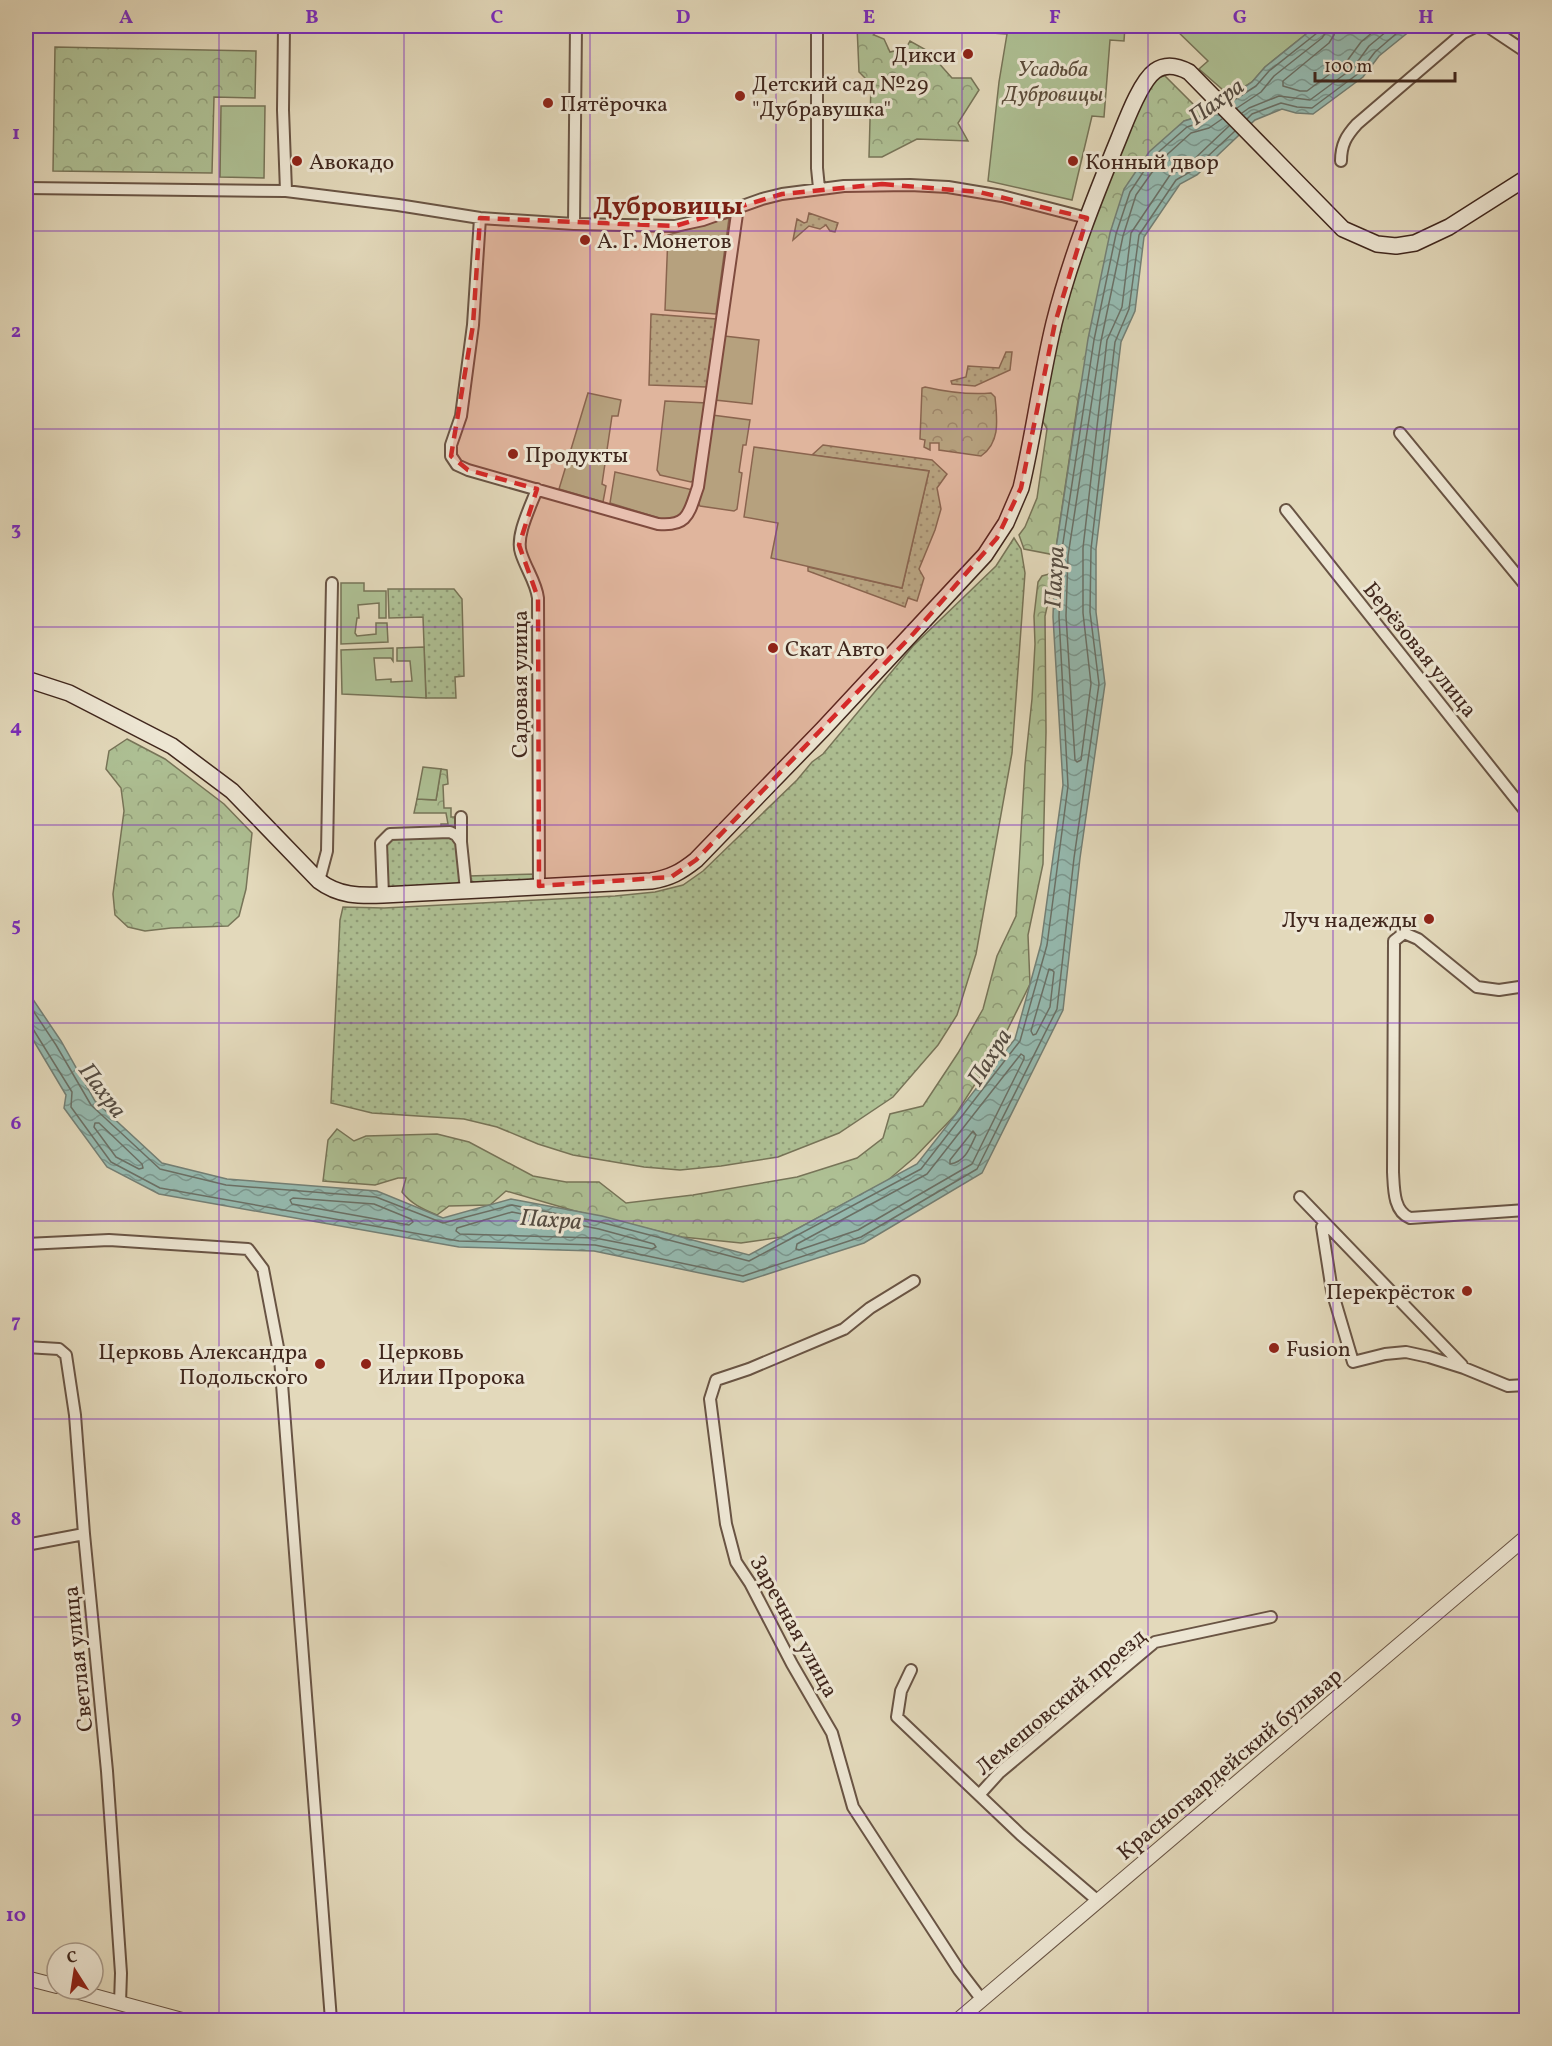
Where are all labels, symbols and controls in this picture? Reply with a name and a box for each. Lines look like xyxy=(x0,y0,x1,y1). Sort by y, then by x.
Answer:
text: A xyxy=(119,4,133,32)
text: B xyxy=(305,4,319,32)
text: C xyxy=(491,4,504,32)
text: D xyxy=(676,4,690,32)
text: E xyxy=(863,4,875,32)
text: F xyxy=(1049,4,1061,32)
text: G xyxy=(1233,4,1247,32)
text: H xyxy=(1418,4,1434,32)
place label: Дикси xyxy=(892,41,956,72)
scale bar xyxy=(1315,45,1454,83)
marker: Дикси xyxy=(961,47,975,61)
park label: Усадьба Дубровицы xyxy=(1001,55,1103,111)
text: 100 m xyxy=(1324,55,1373,80)
place label: Детский сад №29 "Дубравушка" xyxy=(752,70,928,126)
water label: Пахра xyxy=(1182,71,1252,135)
marker: Детский сад №29 "Дубравушка" xyxy=(733,89,747,103)
place label: Пятёрочка xyxy=(560,90,668,121)
marker: Пятёрочка xyxy=(541,96,555,110)
text: 1 xyxy=(12,120,20,148)
place label: Авокадо xyxy=(309,148,394,179)
place label: Конный двор xyxy=(1085,148,1219,179)
marker: Авокадо xyxy=(290,154,304,168)
marker: Конный двор xyxy=(1066,154,1080,168)
district label: Дубровицы xyxy=(593,189,743,225)
place label: А. Г. Монетов xyxy=(597,227,732,258)
marker: А. Г. Монетов xyxy=(578,233,592,247)
text: 2 xyxy=(11,318,21,346)
place label: Продукты xyxy=(525,441,628,472)
marker: Продукты xyxy=(506,447,520,461)
text: 3 xyxy=(11,516,21,544)
water label: Пахра xyxy=(1037,545,1075,609)
street label: Берёзовая улица xyxy=(1355,576,1484,725)
street label: Садовая улица xyxy=(506,610,537,758)
place label: Скат Авто xyxy=(785,635,885,666)
marker: Скат Авто xyxy=(766,641,780,655)
text: 4 xyxy=(10,714,22,742)
place label: Луч надежды xyxy=(1282,906,1417,937)
text: 5 xyxy=(11,912,21,940)
marker: Луч надежды xyxy=(1422,912,1436,926)
water label: Пахра xyxy=(960,1023,1022,1093)
water label: Пахра xyxy=(69,1056,134,1126)
text: 6 xyxy=(11,1110,22,1138)
water label: Пахра xyxy=(519,1202,583,1240)
place label: Перекрёсток xyxy=(1326,1278,1455,1309)
marker: Перекрёсток xyxy=(1460,1284,1474,1298)
text: 7 xyxy=(11,1308,21,1336)
place label: Fusion xyxy=(1286,1335,1351,1366)
place label: Церковь Александра Подольского xyxy=(98,1338,308,1394)
place label: Церковь Илии Пророка xyxy=(378,1338,525,1394)
marker: Fusion xyxy=(1267,1341,1281,1355)
marker: Церковь Александра Подольского xyxy=(313,1357,327,1371)
marker: Церковь Илии Пророка xyxy=(359,1357,373,1371)
text: 8 xyxy=(11,1506,21,1534)
street label: Заречная улица xyxy=(741,1550,845,1704)
street label: Светлая улица xyxy=(56,1584,103,1733)
street label: Лемешовский проезд xyxy=(970,1622,1154,1784)
street label: Красногвардейский бульвар xyxy=(1111,1661,1350,1869)
text: 9 xyxy=(10,1704,22,1732)
text: 10 xyxy=(6,1902,26,1930)
north arrow xyxy=(45,1941,105,2001)
text: С xyxy=(65,1946,80,1970)

